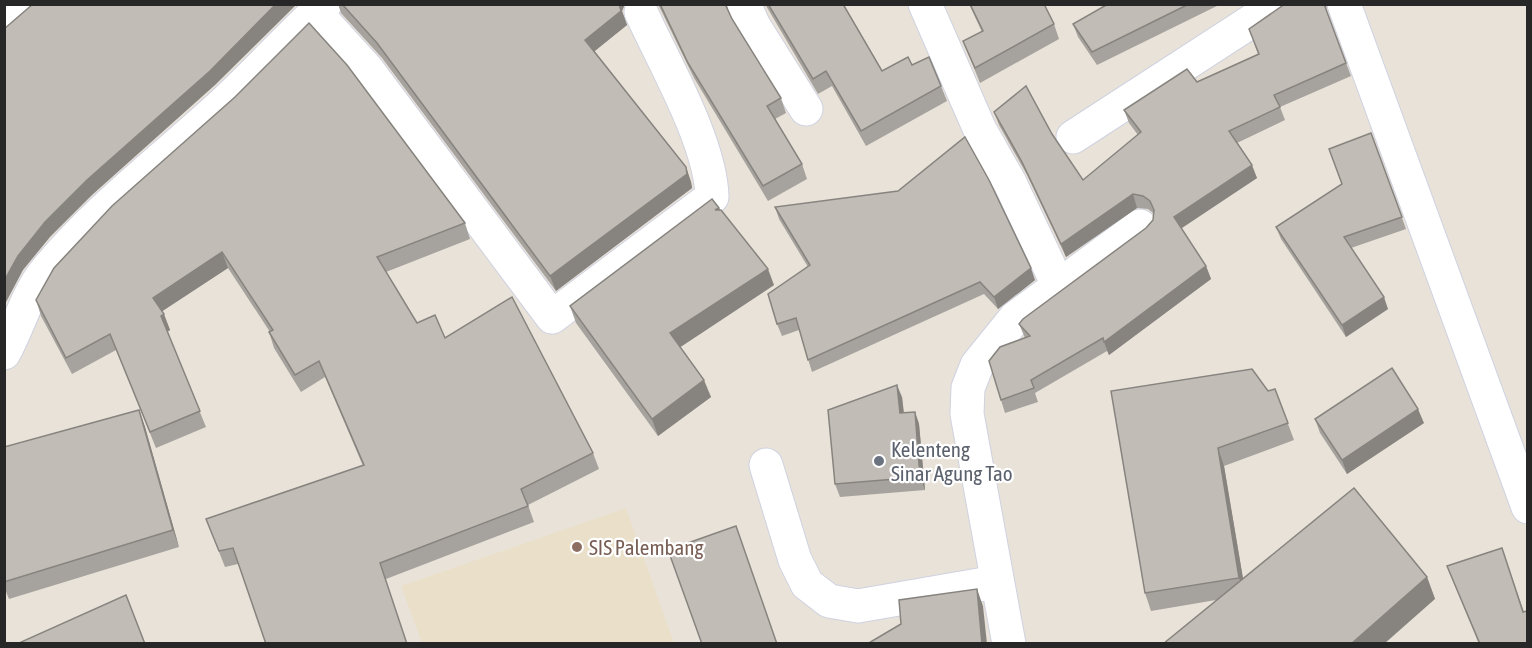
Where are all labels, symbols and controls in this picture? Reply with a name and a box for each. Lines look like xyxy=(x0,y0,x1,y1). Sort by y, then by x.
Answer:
place label: Kelenteng Sinar Agung Tao xyxy=(891,437,1013,485)
marker: Kelenteng Sinar Agung Tao xyxy=(872,454,886,468)
place label: SIS Palembang xyxy=(589,535,703,559)
marker: SIS Palembang xyxy=(570,540,584,554)

